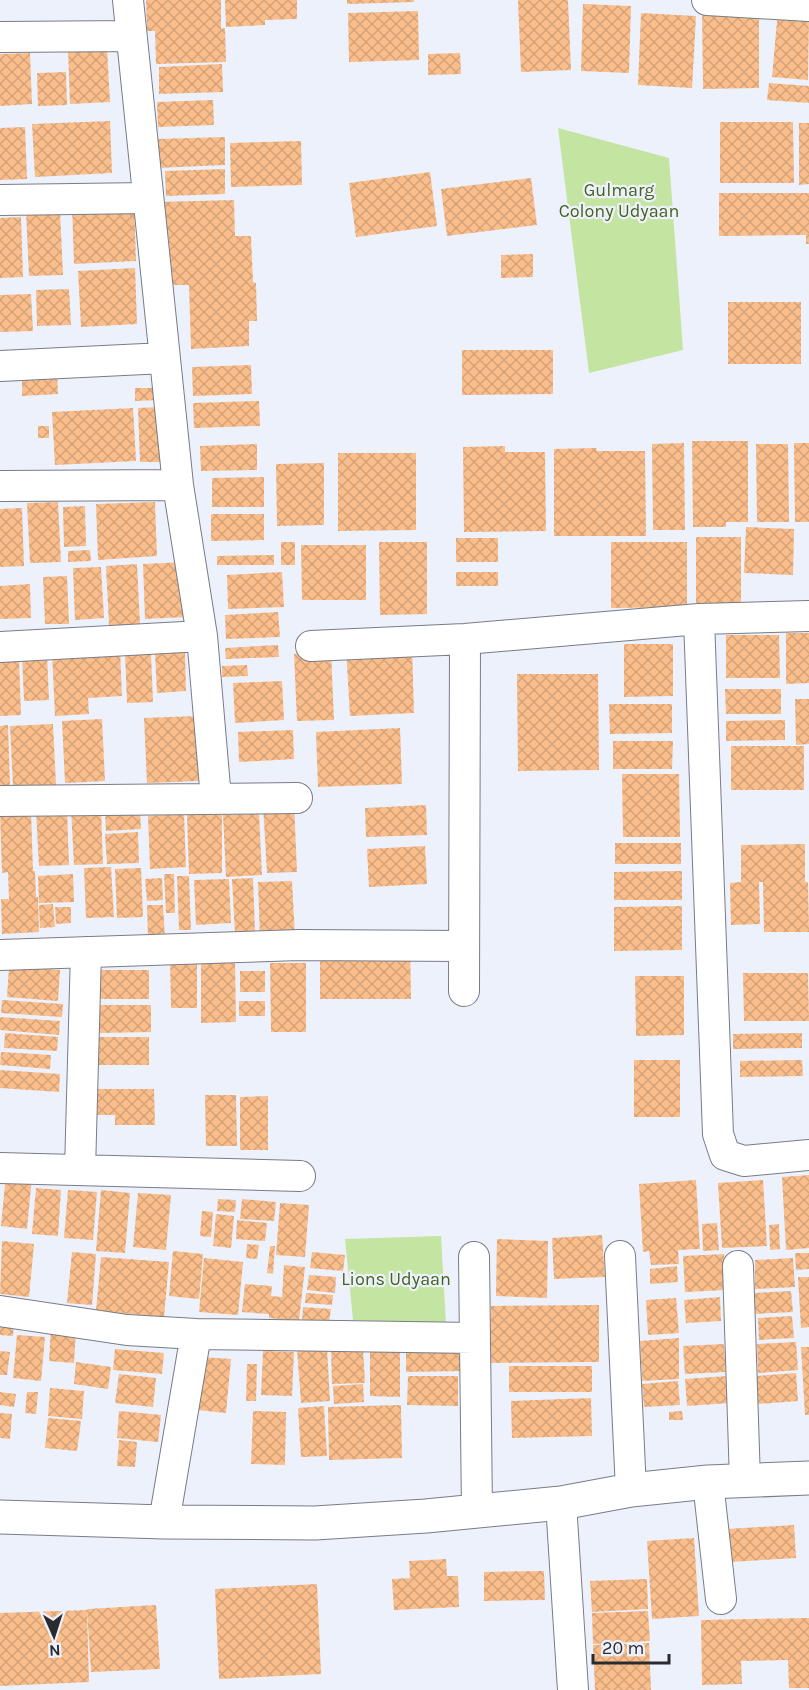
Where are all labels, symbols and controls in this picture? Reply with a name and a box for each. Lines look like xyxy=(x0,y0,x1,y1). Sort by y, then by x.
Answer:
park label: Gulmarg Colony Udyaan xyxy=(559,179,679,222)
park label: Lions Udyaan xyxy=(341,1268,451,1290)
north arrow xyxy=(24,1606,84,1666)
scale bar xyxy=(593,1627,670,1665)
text: 20 m xyxy=(602,1637,644,1659)
text: N xyxy=(49,1641,61,1660)

